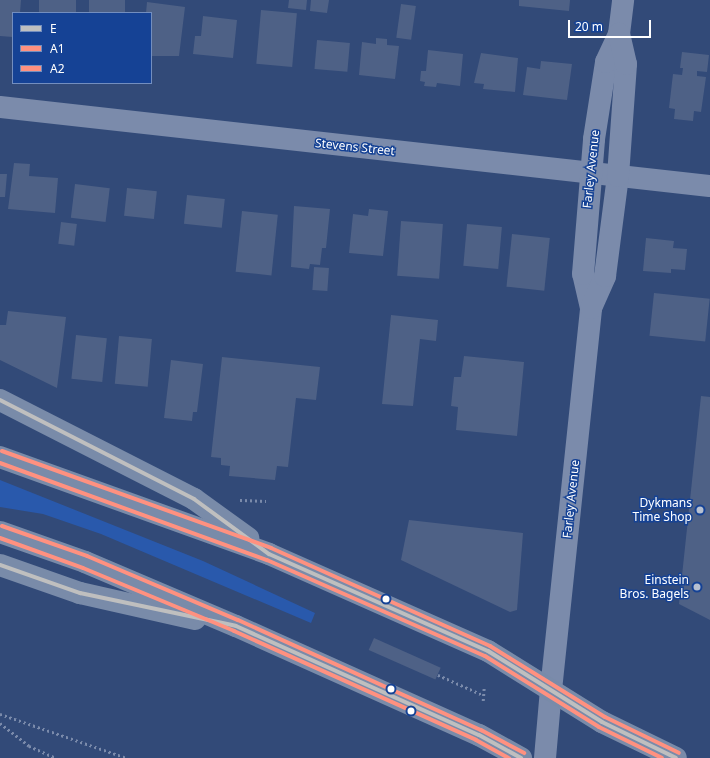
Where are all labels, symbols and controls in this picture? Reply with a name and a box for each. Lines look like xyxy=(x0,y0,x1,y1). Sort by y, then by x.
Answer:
legend xyxy=(12,12,152,84)
scale bar xyxy=(570,12,653,38)
text: 20 m xyxy=(575,18,603,35)
text: E xyxy=(50,20,57,37)
text: A1 xyxy=(50,40,65,57)
text: A2 xyxy=(50,60,65,77)
street label: Farley Avenue xyxy=(580,129,602,209)
street label: Stevens Street xyxy=(314,136,396,158)
street label: Farley Avenue xyxy=(560,459,582,539)
place label: Dykmans Time Shop xyxy=(632,496,692,524)
marker: Dykmans Time Shop xyxy=(695,505,705,515)
place label: Einstein Bros. Bagels xyxy=(620,573,689,601)
marker: Einstein Bros. Bagels xyxy=(692,582,702,592)
unlabelled marker xyxy=(381,594,391,604)
unlabelled marker xyxy=(386,684,396,694)
unlabelled marker xyxy=(406,706,416,716)

